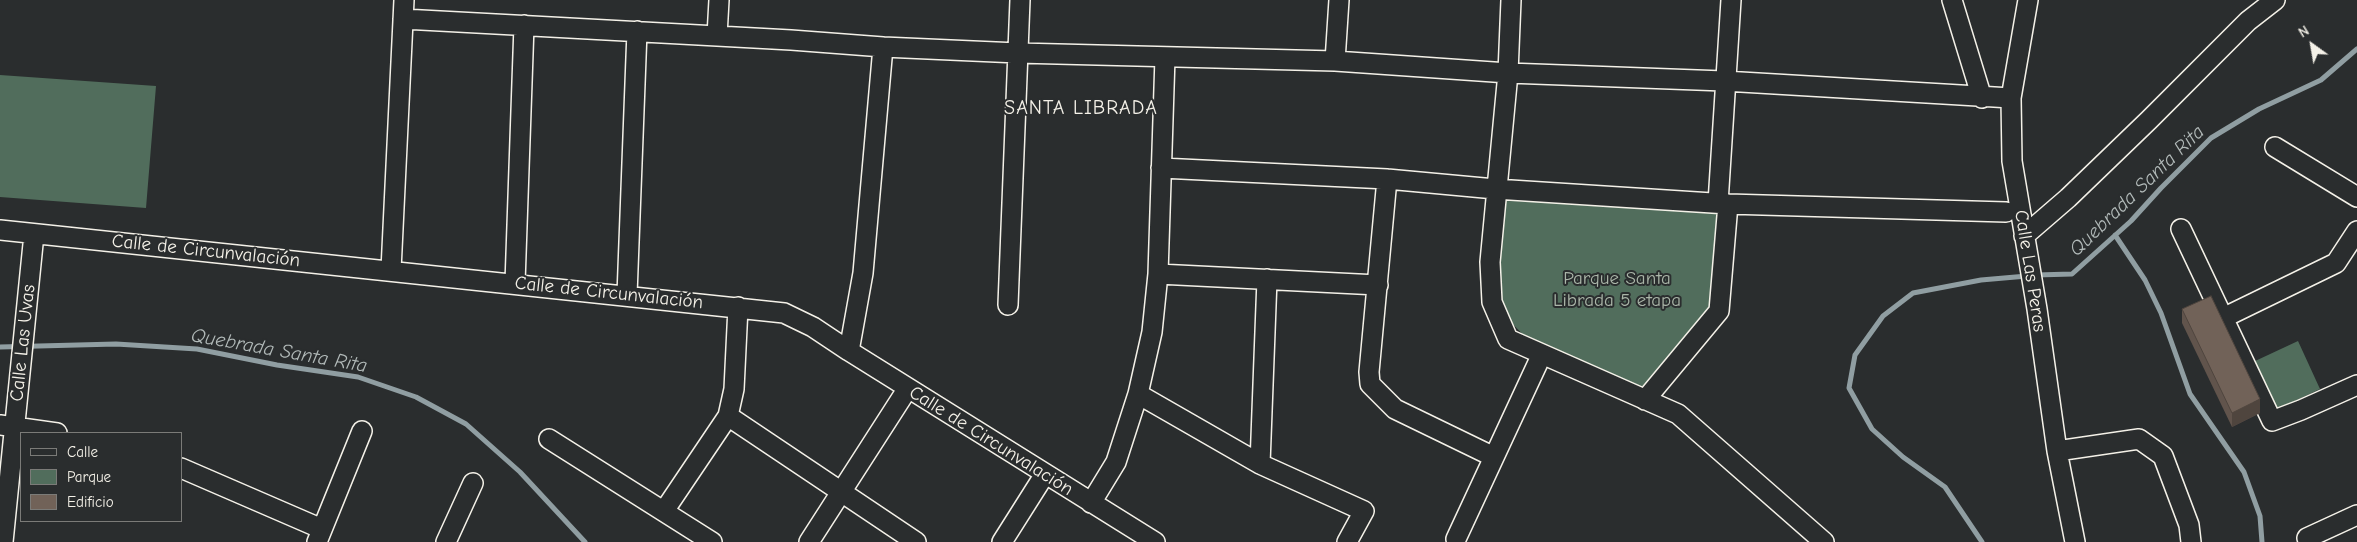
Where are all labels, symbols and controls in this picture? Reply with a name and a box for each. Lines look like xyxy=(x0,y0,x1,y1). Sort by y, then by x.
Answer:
north arrow xyxy=(2287,20,2337,70)
text: N xyxy=(2295,22,2312,41)
district label: SANTA LIBRADA xyxy=(1002,96,1160,120)
water label: Quebrada Santa Rita xyxy=(2064,120,2210,262)
street label: Calle Las Peras xyxy=(2009,208,2051,334)
street label: Calle de Circunvalación xyxy=(111,230,301,272)
park label: Parque Santa Librada 5 etapa xyxy=(1553,268,1681,312)
street label: Calle de Circunvalación xyxy=(514,272,704,314)
street label: Calle Las Uvas xyxy=(6,283,40,403)
water label: Quebrada Santa Rita xyxy=(189,324,369,378)
street label: Calle de Circunvalación xyxy=(905,381,1077,501)
legend xyxy=(20,432,182,522)
text: Calle xyxy=(67,443,98,461)
text: Parque xyxy=(67,468,111,486)
text: Edificio xyxy=(67,493,114,511)

